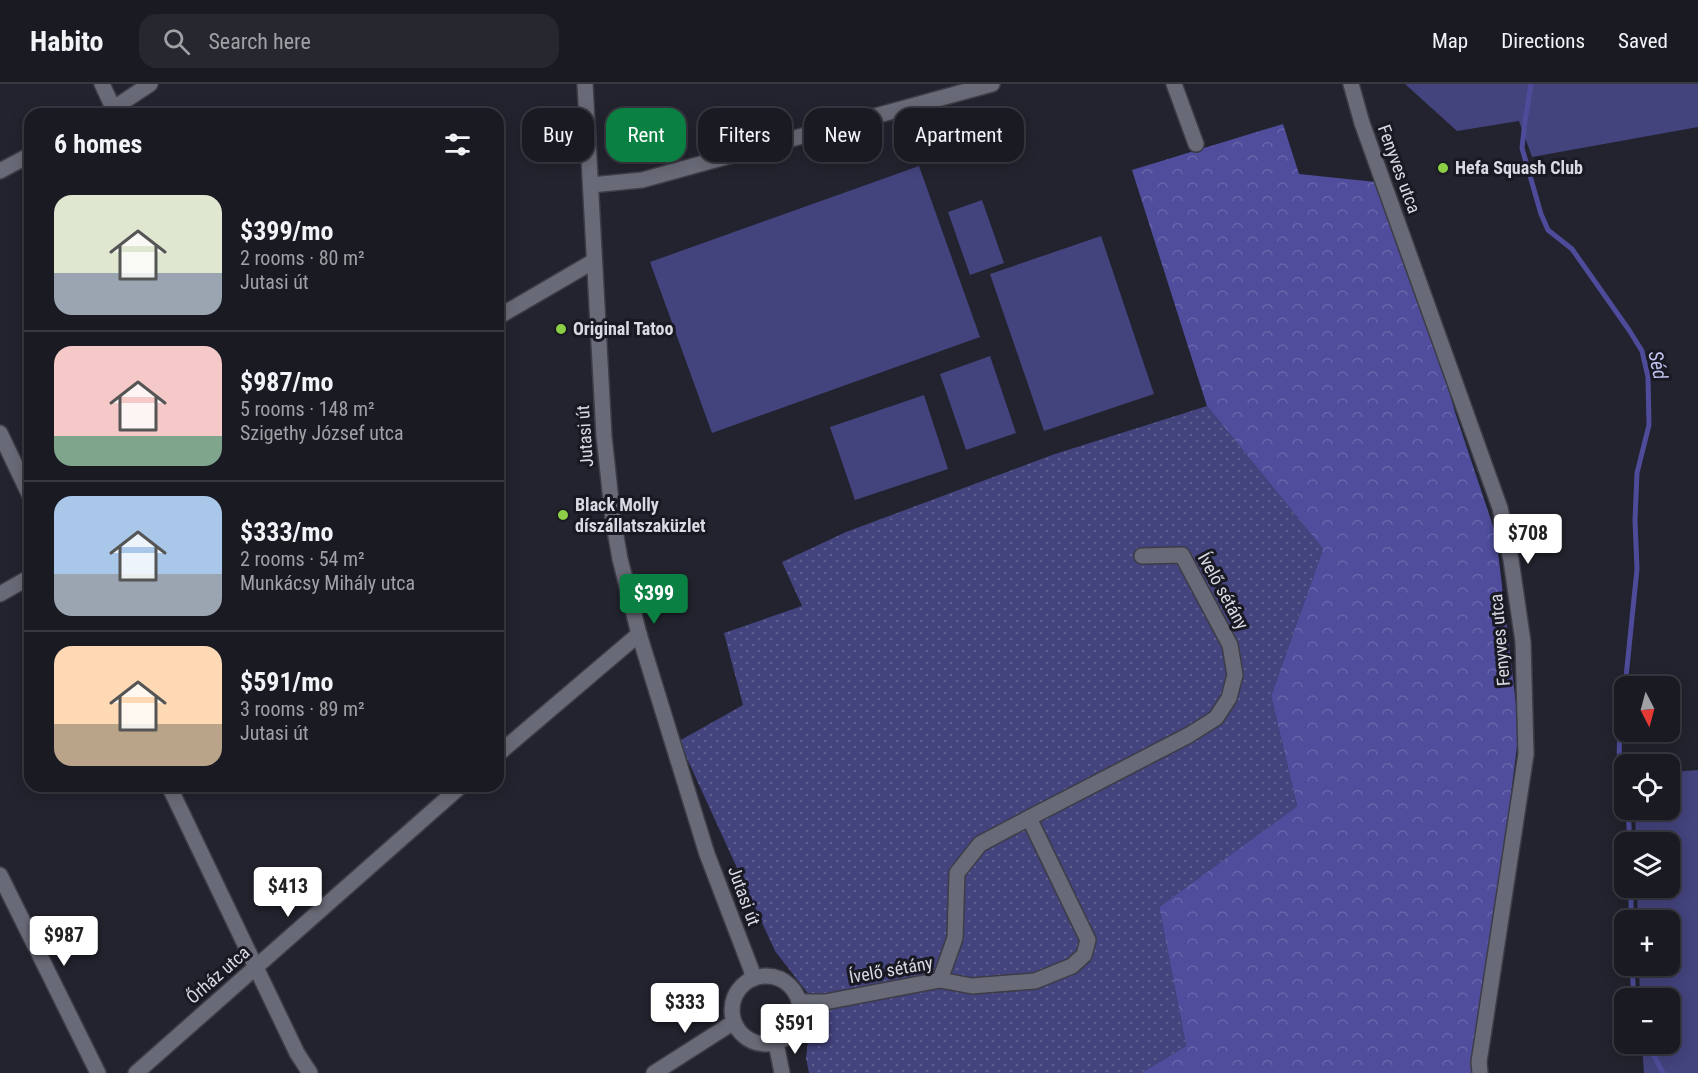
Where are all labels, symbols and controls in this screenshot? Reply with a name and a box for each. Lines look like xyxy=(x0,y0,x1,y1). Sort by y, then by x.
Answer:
search box xyxy=(139,14,559,68)
text: Habito xyxy=(30,25,103,58)
icon: search xyxy=(160,25,193,58)
text: Search here xyxy=(208,29,311,54)
text: Map xyxy=(1432,29,1468,53)
text: Directions xyxy=(1501,29,1585,53)
text: Saved xyxy=(1618,29,1668,53)
chip: Buy xyxy=(522,108,594,162)
chip: Rent xyxy=(606,108,686,162)
chip: Filters xyxy=(698,108,792,162)
chip: New xyxy=(804,108,882,162)
chip: Apartment xyxy=(894,108,1024,162)
street label: Fenyves utca xyxy=(1374,122,1425,216)
icon: filters xyxy=(441,128,474,161)
text: 6 homes xyxy=(54,129,142,159)
place label: Hefa Squash Club xyxy=(1455,157,1583,178)
marker: Hefa Squash Club xyxy=(1436,161,1450,175)
text: $399/mo xyxy=(240,216,333,246)
icon: home xyxy=(102,219,174,291)
text: 2 rooms · 80 m² xyxy=(240,246,365,270)
text: Jutasi út xyxy=(240,270,309,294)
place label: Original Tatoo xyxy=(573,318,673,339)
marker: Original Tatoo xyxy=(554,322,568,336)
water label: Séd xyxy=(1643,348,1673,382)
text: $987/mo xyxy=(240,367,333,397)
icon: home xyxy=(102,370,174,442)
text: 5 rooms · 148 m² xyxy=(240,397,375,421)
street label: Jutasi út xyxy=(572,404,597,468)
text: Szigethy József utca xyxy=(240,421,404,445)
place label: Black Molly díszállatszaküzlet xyxy=(575,494,706,536)
marker: Black Molly díszállatszaküzlet xyxy=(556,508,570,522)
pin: $708 xyxy=(1492,514,1564,565)
text: $333/mo xyxy=(240,517,333,547)
icon: home xyxy=(102,520,174,592)
text: $708 xyxy=(1508,521,1548,545)
text: 2 rooms · 54 m² xyxy=(240,547,365,571)
street label: Ívelő sétány xyxy=(1194,549,1253,633)
text: Munkácsy Mihály utca xyxy=(240,571,415,595)
pin: $399 xyxy=(618,574,690,625)
text: $399 xyxy=(634,581,674,605)
street label: Fenyves utca xyxy=(1485,593,1514,687)
text: $591/mo xyxy=(240,667,333,697)
icon: home xyxy=(102,670,174,742)
north arrow xyxy=(1614,676,1680,742)
map controls xyxy=(1614,676,1680,1054)
text: 3 rooms · 89 m² xyxy=(240,697,365,721)
text: Jutasi út xyxy=(240,721,309,745)
button: locate xyxy=(1614,754,1680,820)
button: layers xyxy=(1614,832,1680,898)
street label: Jutasi út xyxy=(724,863,765,928)
pin: $413 xyxy=(252,867,324,918)
text: $413 xyxy=(268,874,308,898)
button: + xyxy=(1614,910,1680,976)
pin: $987 xyxy=(28,916,100,967)
text: $987 xyxy=(44,923,84,947)
street label: Őrház utca xyxy=(182,942,253,1008)
street label: Ívelő sétány xyxy=(847,952,935,987)
pin: $333 xyxy=(649,983,721,1034)
button: − xyxy=(1614,988,1680,1054)
text: $333 xyxy=(665,990,705,1014)
pin: $591 xyxy=(759,1004,831,1055)
text: $591 xyxy=(775,1011,815,1035)

